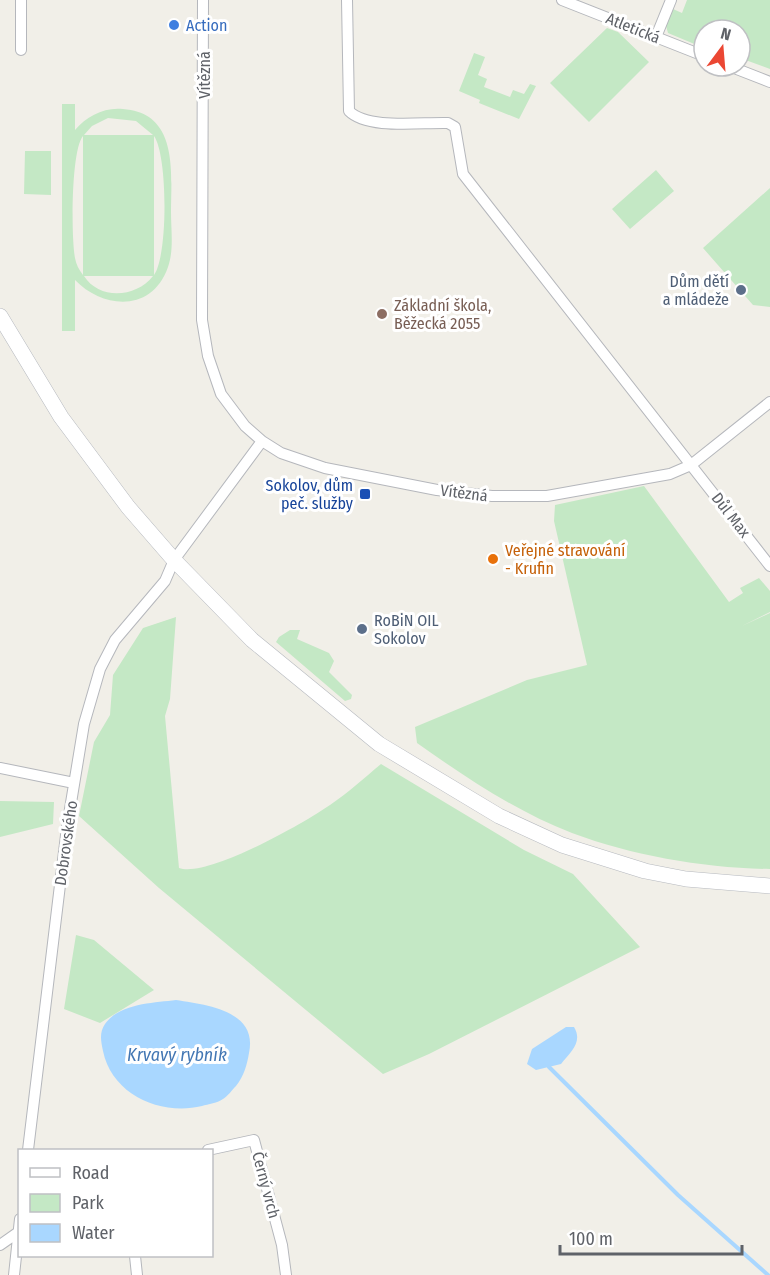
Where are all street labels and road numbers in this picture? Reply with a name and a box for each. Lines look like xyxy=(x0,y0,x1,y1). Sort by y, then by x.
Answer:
street label: Atletická xyxy=(603,9,663,47)
street label: Vítězná xyxy=(195,51,214,99)
street label: Vítězná xyxy=(439,481,489,505)
street label: Důl Max xyxy=(708,489,754,541)
street label: Dobrovského xyxy=(51,799,81,887)
street label: Černý vrch xyxy=(248,1149,285,1220)

